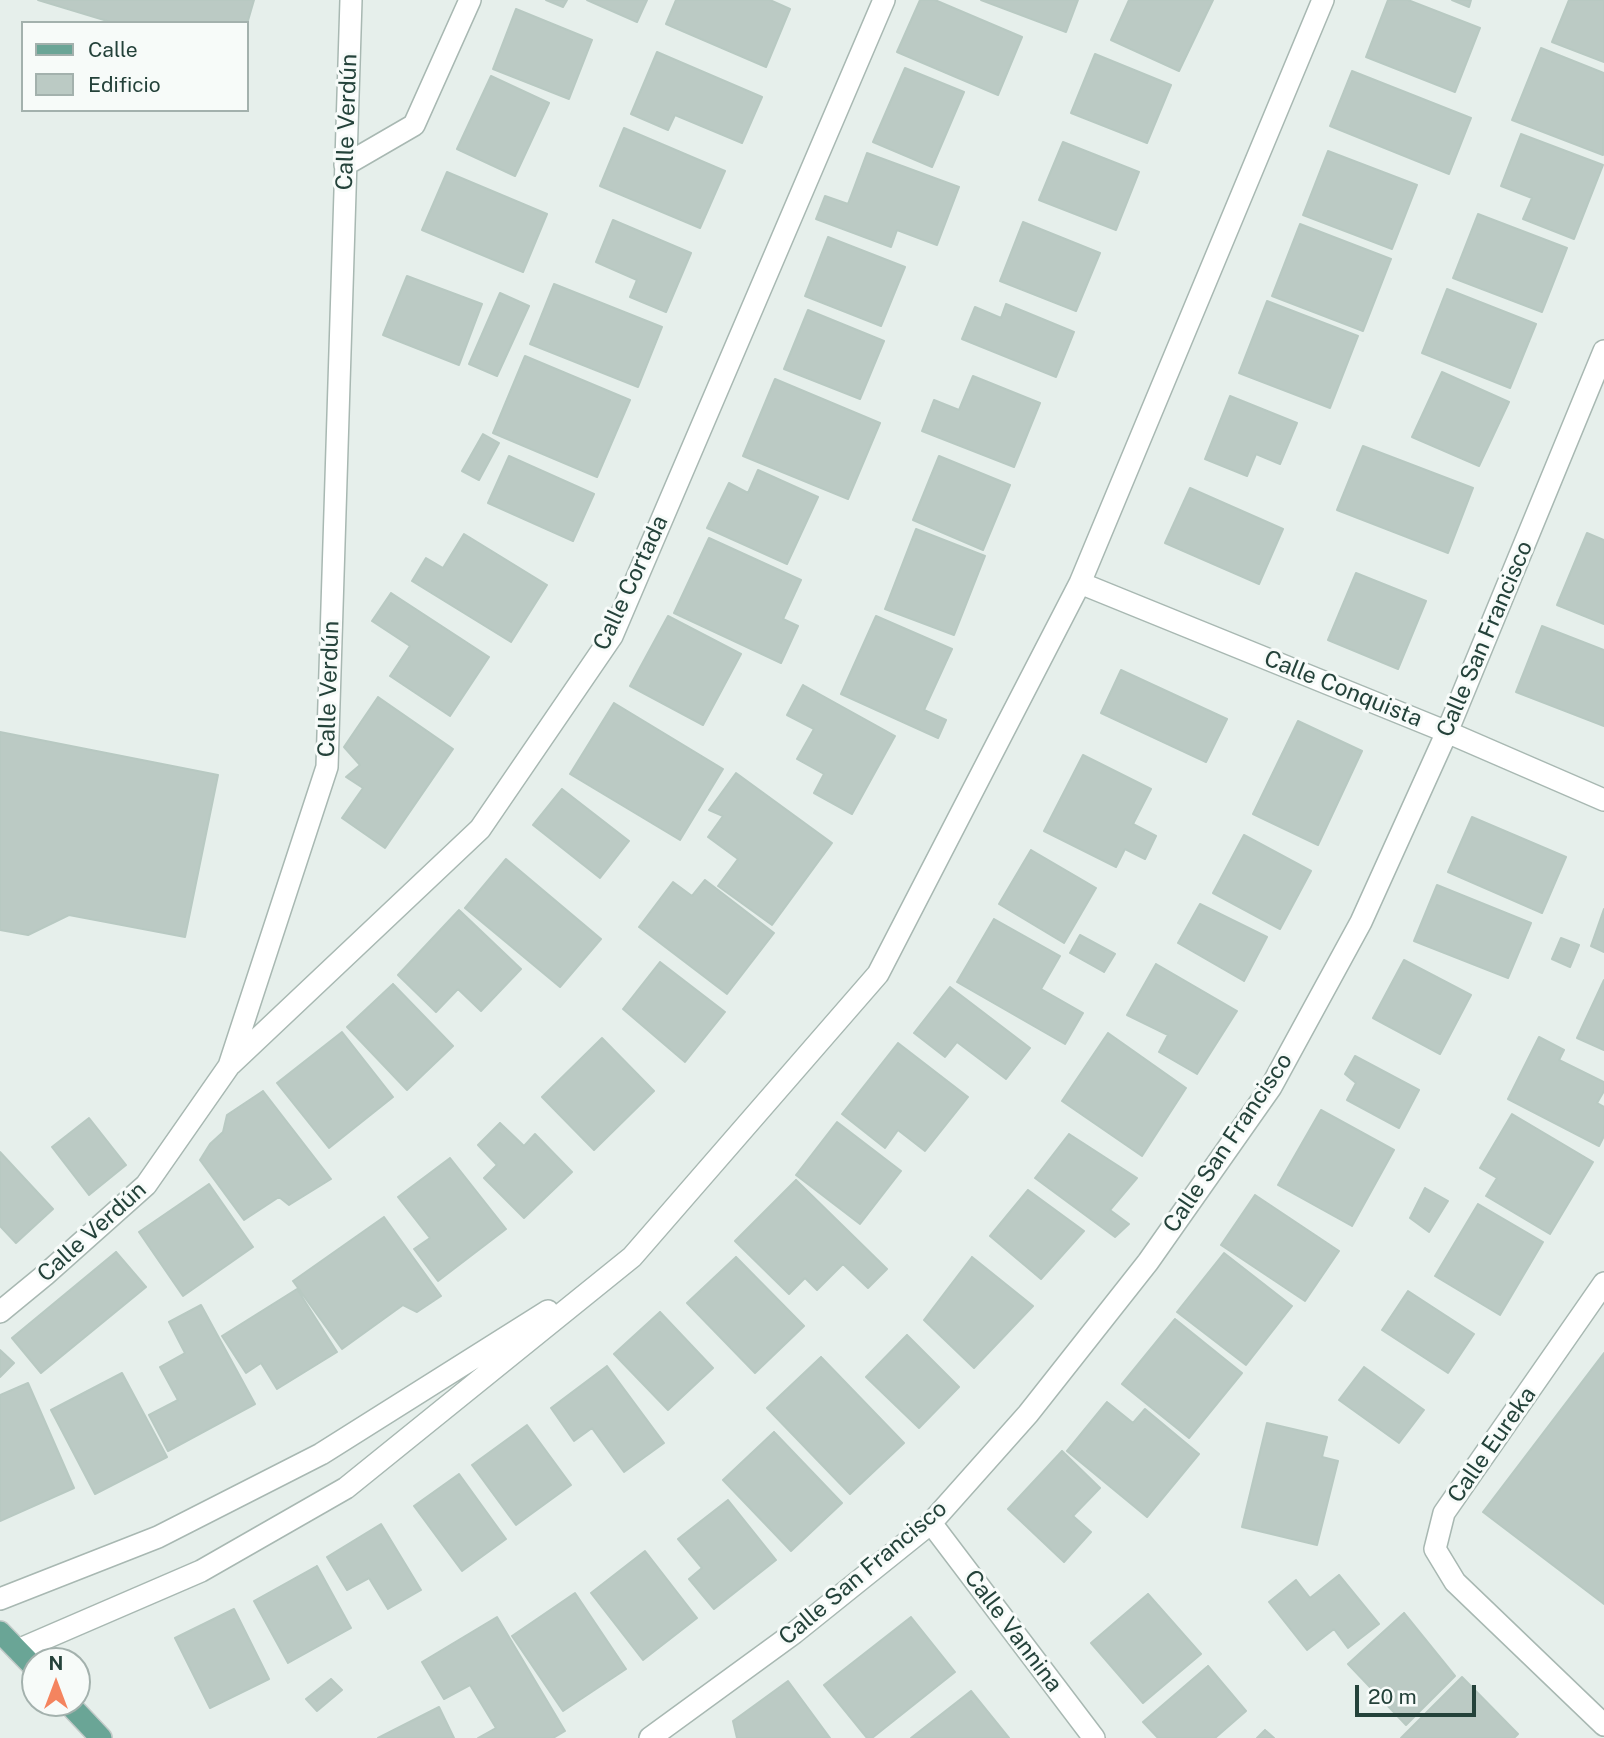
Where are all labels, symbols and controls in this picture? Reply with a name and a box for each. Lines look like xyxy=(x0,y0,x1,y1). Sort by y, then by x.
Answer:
legend xyxy=(21,21,248,112)
text: Calle xyxy=(88,37,138,62)
street label: Calle Verdún xyxy=(331,53,363,191)
text: Edificio xyxy=(88,72,161,97)
street label: Calle Cortada xyxy=(588,511,674,655)
street label: Calle San Francisco xyxy=(1431,537,1539,741)
street label: Calle Verdún xyxy=(313,620,345,758)
street label: Calle Conquista xyxy=(1260,645,1426,733)
street label: Calle San Francisco xyxy=(1158,1048,1298,1238)
street label: Calle Verdún xyxy=(32,1176,152,1288)
street label: Calle Eureka xyxy=(1442,1382,1542,1508)
street label: Calle San Francisco xyxy=(774,1495,952,1651)
street label: Calle Vannina xyxy=(958,1565,1068,1697)
north arrow xyxy=(21,1647,91,1717)
text: N xyxy=(49,1652,63,1674)
scale bar xyxy=(1359,1672,1480,1716)
text: 20 m xyxy=(1368,1684,1417,1709)

